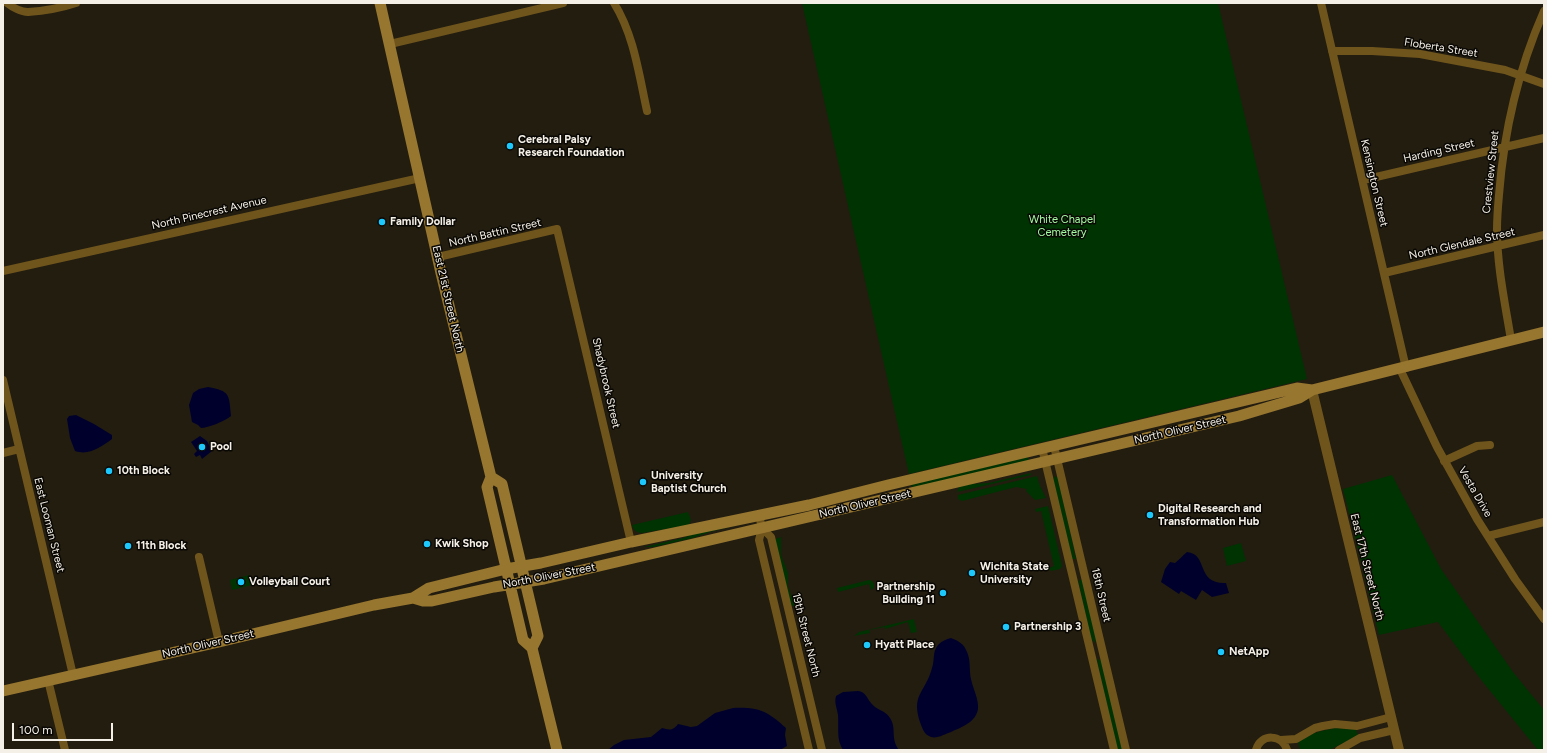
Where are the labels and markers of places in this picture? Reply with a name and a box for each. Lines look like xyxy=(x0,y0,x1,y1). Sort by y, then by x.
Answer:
place label: Cerebral Palsy Research Foundation xyxy=(518,133,625,159)
marker: Cerebral Palsy Research Foundation xyxy=(505,141,515,151)
place label: Family Dollar xyxy=(390,215,456,229)
marker: Family Dollar xyxy=(377,217,387,227)
place label: Pool xyxy=(210,440,232,454)
marker: Pool xyxy=(197,442,207,452)
place label: 10th Block xyxy=(117,464,170,478)
marker: 10th Block xyxy=(104,466,114,476)
place label: University Baptist Church xyxy=(651,469,727,495)
marker: University Baptist Church xyxy=(638,477,648,487)
place label: Digital Research and Transformation Hub xyxy=(1158,502,1262,528)
marker: Digital Research and Transformation Hub xyxy=(1145,510,1155,520)
place label: Kwik Shop xyxy=(435,537,489,551)
place label: 11th Block xyxy=(136,539,186,553)
marker: Kwik Shop xyxy=(422,539,432,549)
marker: 11th Block xyxy=(123,541,133,551)
place label: Wichita State University xyxy=(980,560,1049,586)
marker: Wichita State University xyxy=(967,568,977,578)
place label: Volleyball Court xyxy=(249,575,330,589)
marker: Volleyball Court xyxy=(236,577,246,587)
place label: Partnership Building 11 xyxy=(877,580,935,606)
marker: Partnership Building 11 xyxy=(938,588,948,598)
place label: Partnership 3 xyxy=(1014,620,1081,634)
marker: Partnership 3 xyxy=(1001,622,1011,632)
place label: Hyatt Place xyxy=(875,638,934,652)
marker: Hyatt Place xyxy=(862,640,872,650)
place label: NetApp xyxy=(1229,645,1269,659)
marker: NetApp xyxy=(1216,647,1226,657)

